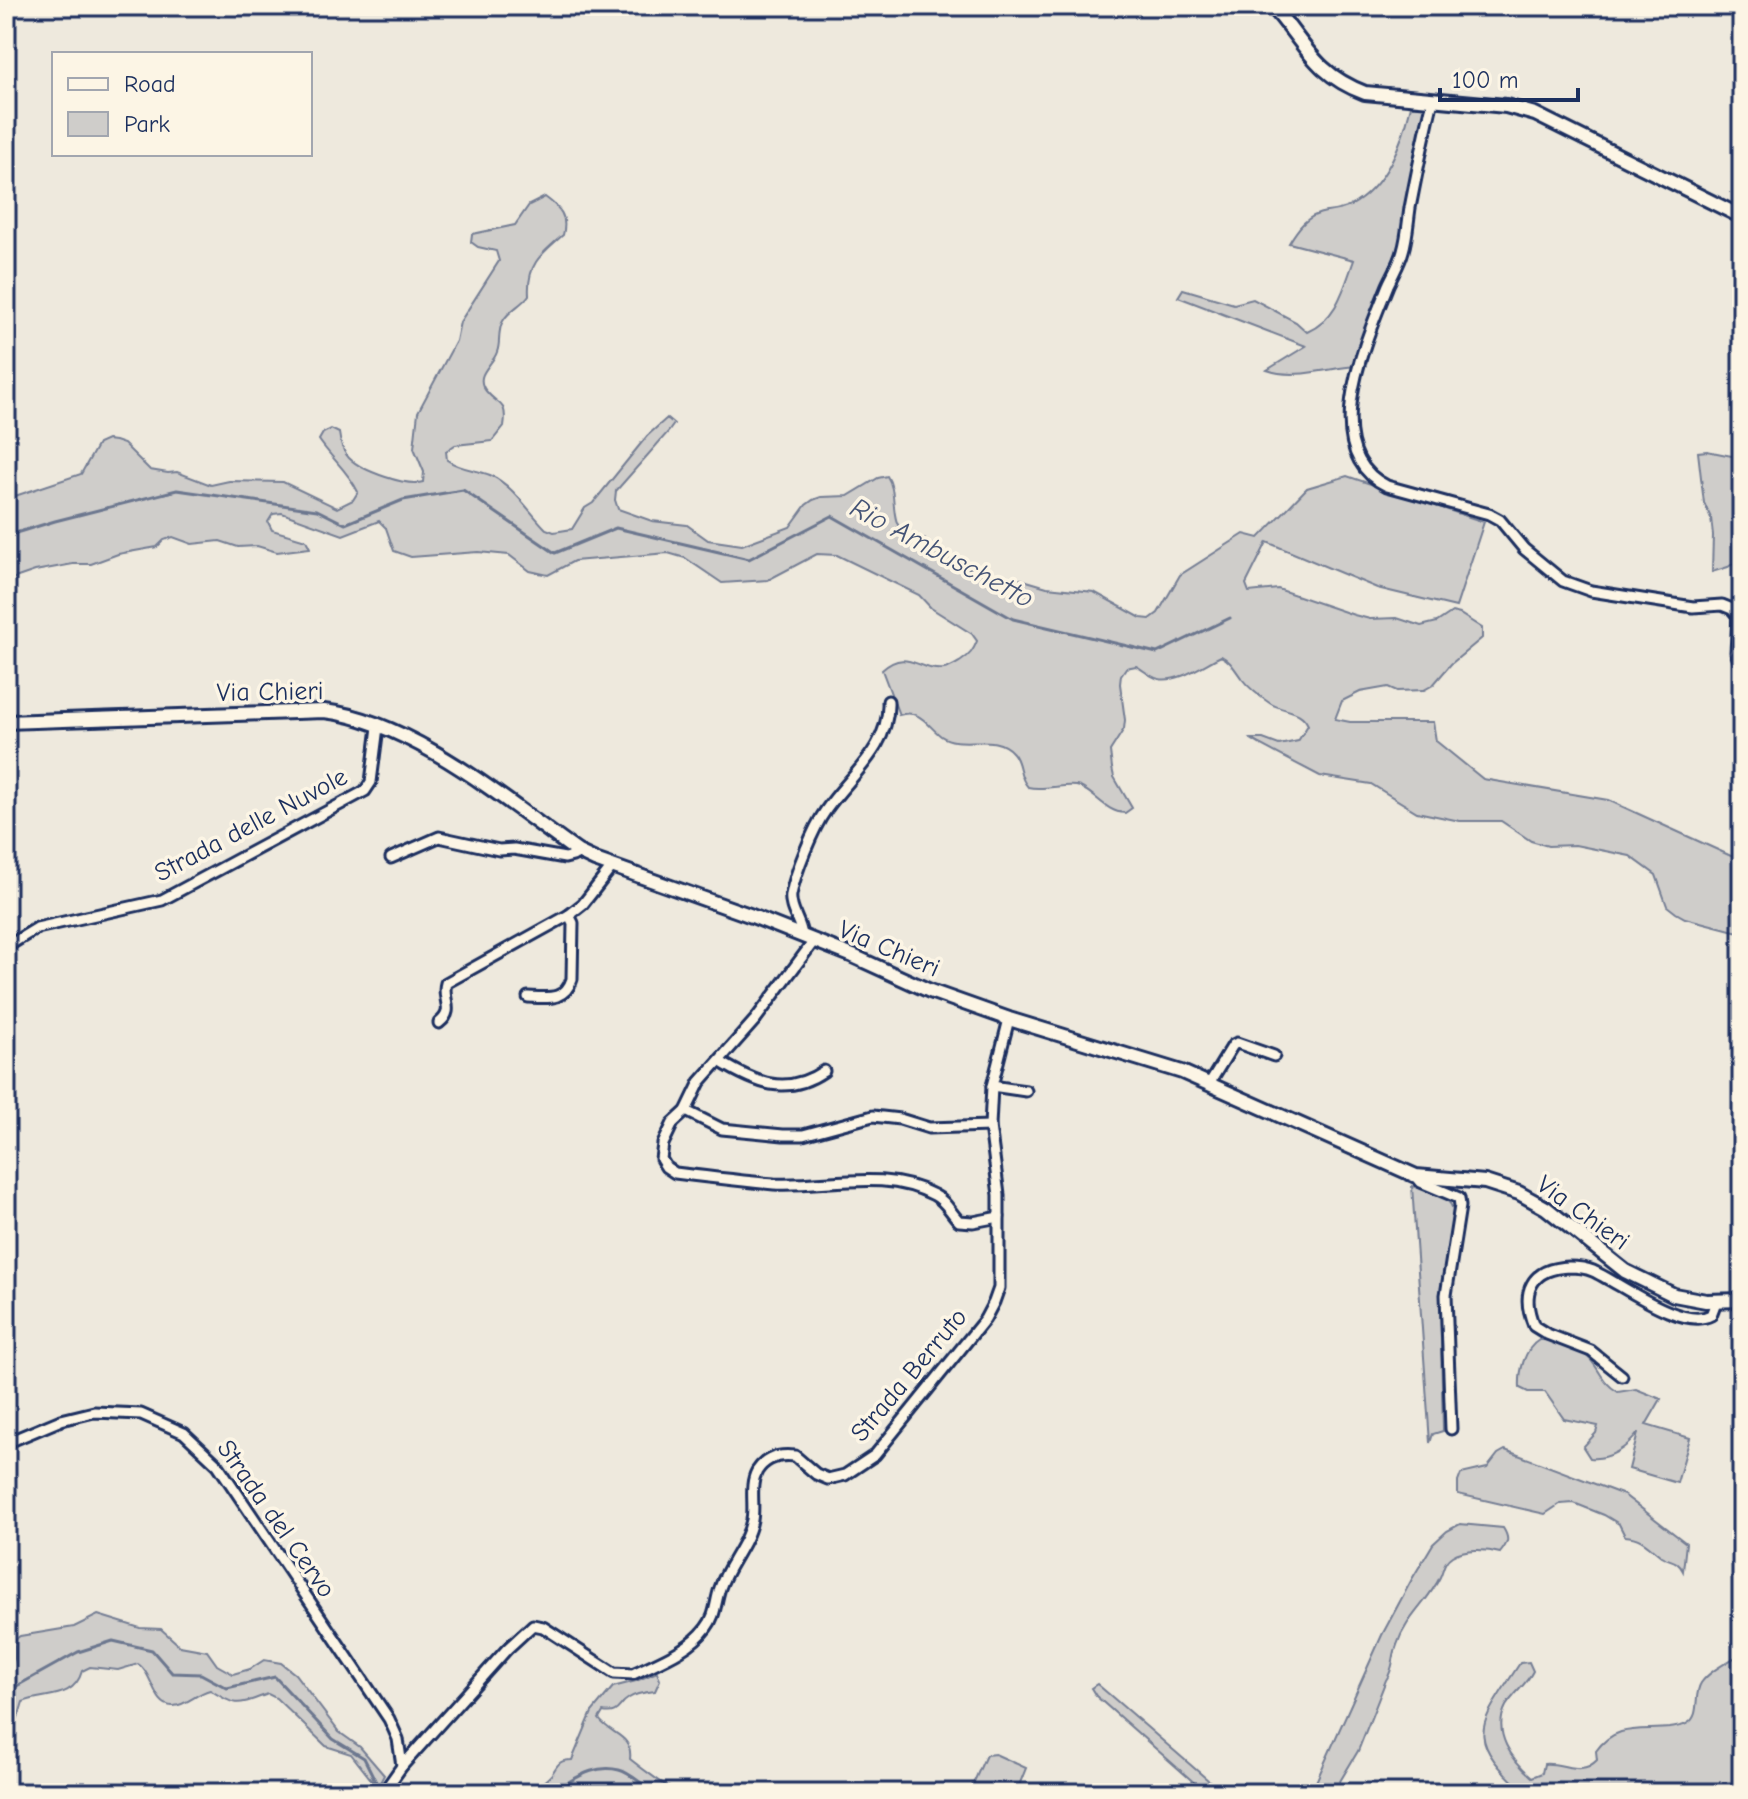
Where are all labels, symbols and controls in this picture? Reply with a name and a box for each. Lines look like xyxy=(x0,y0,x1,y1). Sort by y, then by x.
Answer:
legend xyxy=(52,52,312,156)
scale bar xyxy=(1440,52,1578,102)
text: 100 m xyxy=(1452,66,1519,94)
text: Road xyxy=(124,70,176,98)
text: Park xyxy=(124,110,170,138)
water label: Rio Ambuschetto xyxy=(845,491,1039,615)
street label: Via Chieri xyxy=(216,676,324,708)
street label: Strada delle Nuvole xyxy=(149,762,353,888)
street label: Via Chieri xyxy=(834,914,944,984)
street label: Via Chieri xyxy=(1531,1169,1635,1257)
street label: Strada Berruto xyxy=(845,1302,973,1448)
street label: Strada del Cervo xyxy=(211,1434,341,1604)

